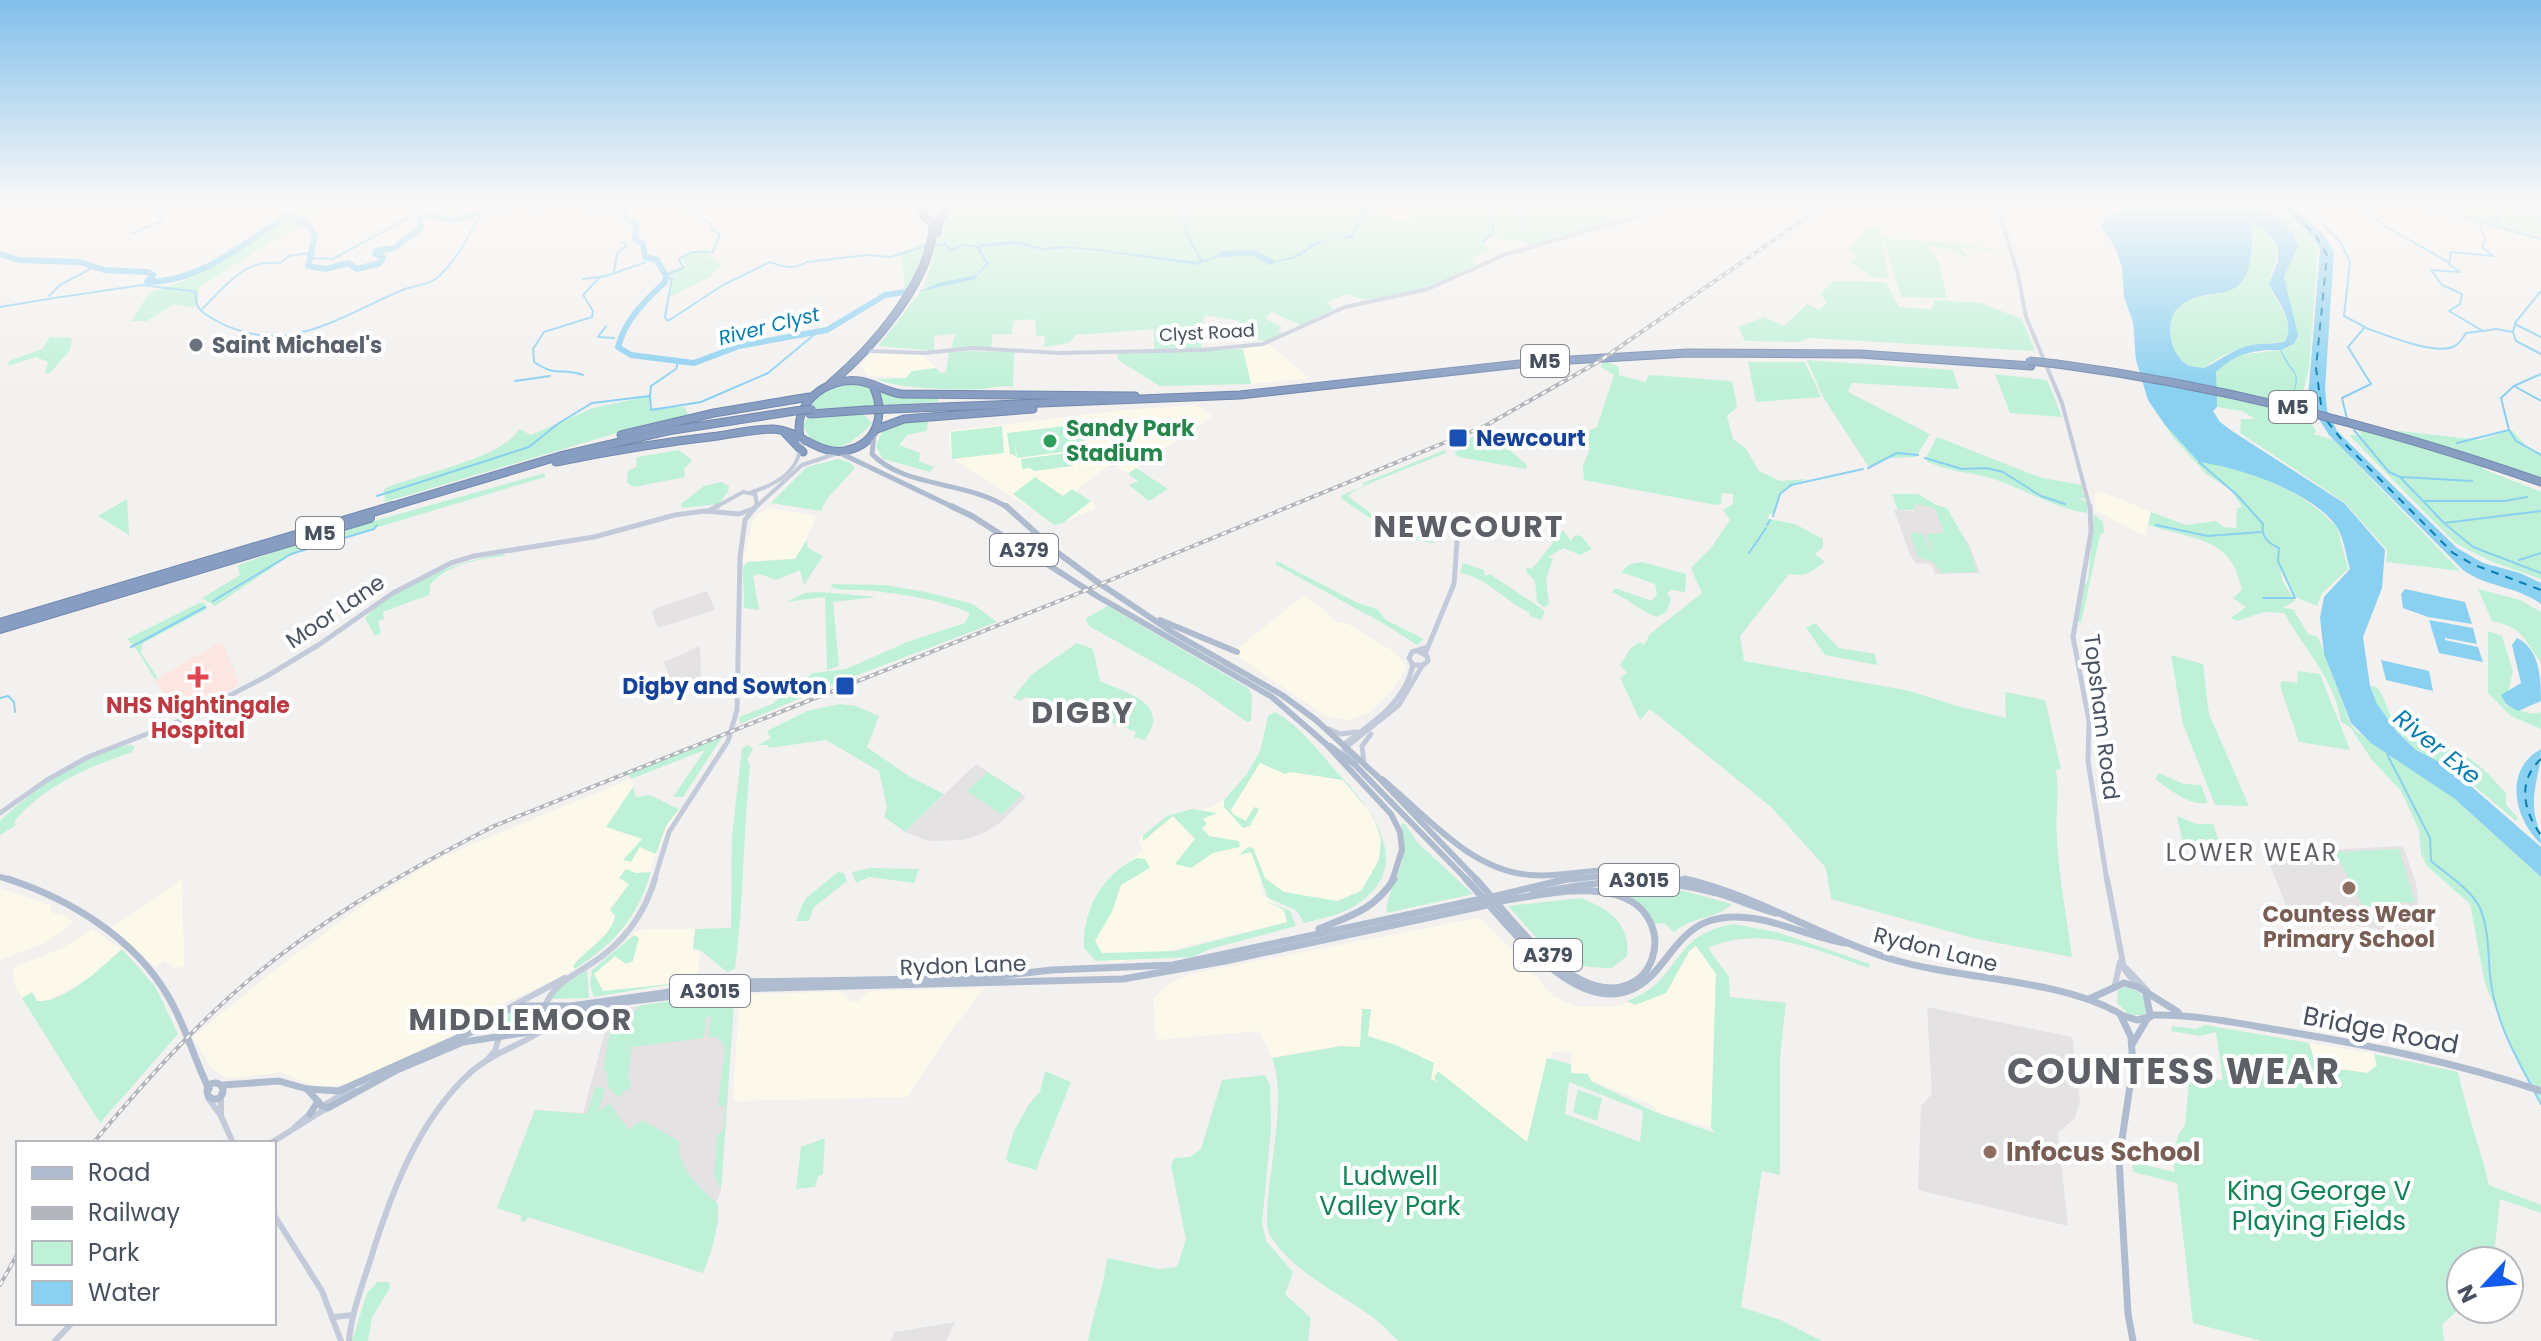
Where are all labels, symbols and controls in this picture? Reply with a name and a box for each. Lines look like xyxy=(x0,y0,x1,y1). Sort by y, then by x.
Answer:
water label: River Clyst xyxy=(715,300,823,352)
street label: Clyst Road xyxy=(1158,318,1256,347)
place label: Saint Michael's xyxy=(212,330,382,361)
marker: Saint Michael's xyxy=(187,336,205,354)
road number: M5 xyxy=(1521,345,1569,377)
road number: M5 xyxy=(2269,391,2317,423)
place label: Sandy Park Stadium xyxy=(1066,413,1195,469)
place label: Newcourt xyxy=(1476,423,1586,454)
marker: Newcourt xyxy=(1447,427,1469,449)
marker: Sandy Park Stadium xyxy=(1041,432,1059,450)
district label: NEWCOURT xyxy=(1373,505,1565,548)
road number: M5 xyxy=(296,517,344,549)
road number: A379 xyxy=(990,534,1058,566)
street label: Moor Lane xyxy=(280,567,391,656)
street label: Topsham Road xyxy=(2076,632,2127,802)
marker: NHS Nightingale Hospital xyxy=(187,666,209,688)
place label: Digby and Sowton xyxy=(622,671,827,702)
marker: Digby and Sowton xyxy=(834,675,856,697)
place label: NHS Nightingale Hospital xyxy=(106,690,290,746)
district label: DIGBY xyxy=(1031,691,1135,734)
water label: River Exe xyxy=(2387,701,2488,792)
district label: LOWER WEAR xyxy=(2166,836,2338,869)
road number: A3015 xyxy=(1599,864,1679,896)
marker: Countess Wear Primary School xyxy=(2340,879,2358,897)
place label: Countess Wear Primary School xyxy=(2262,899,2436,955)
street label: Rydon Lane xyxy=(1871,919,2001,980)
road number: A379 xyxy=(1514,939,1582,971)
street label: Rydon Lane xyxy=(899,948,1027,983)
road number: A3015 xyxy=(670,975,750,1007)
street label: Bridge Road xyxy=(2300,997,2462,1063)
district label: MIDDLEMOOR xyxy=(409,998,633,1041)
district label: COUNTESS WEAR xyxy=(2007,1046,2341,1097)
place label: Infocus School xyxy=(2006,1134,2200,1170)
legend xyxy=(16,1141,276,1325)
marker: Infocus School xyxy=(1981,1143,1999,1161)
text: Road xyxy=(88,1156,150,1189)
park label: Ludwell Valley Park xyxy=(1319,1158,1461,1224)
park label: King George V Playing Fields xyxy=(2227,1173,2411,1239)
text: Railway xyxy=(88,1196,181,1229)
text: Park xyxy=(88,1236,140,1269)
north arrow xyxy=(2445,1245,2525,1325)
text: Water xyxy=(88,1276,160,1309)
text: N xyxy=(2450,1279,2485,1308)

